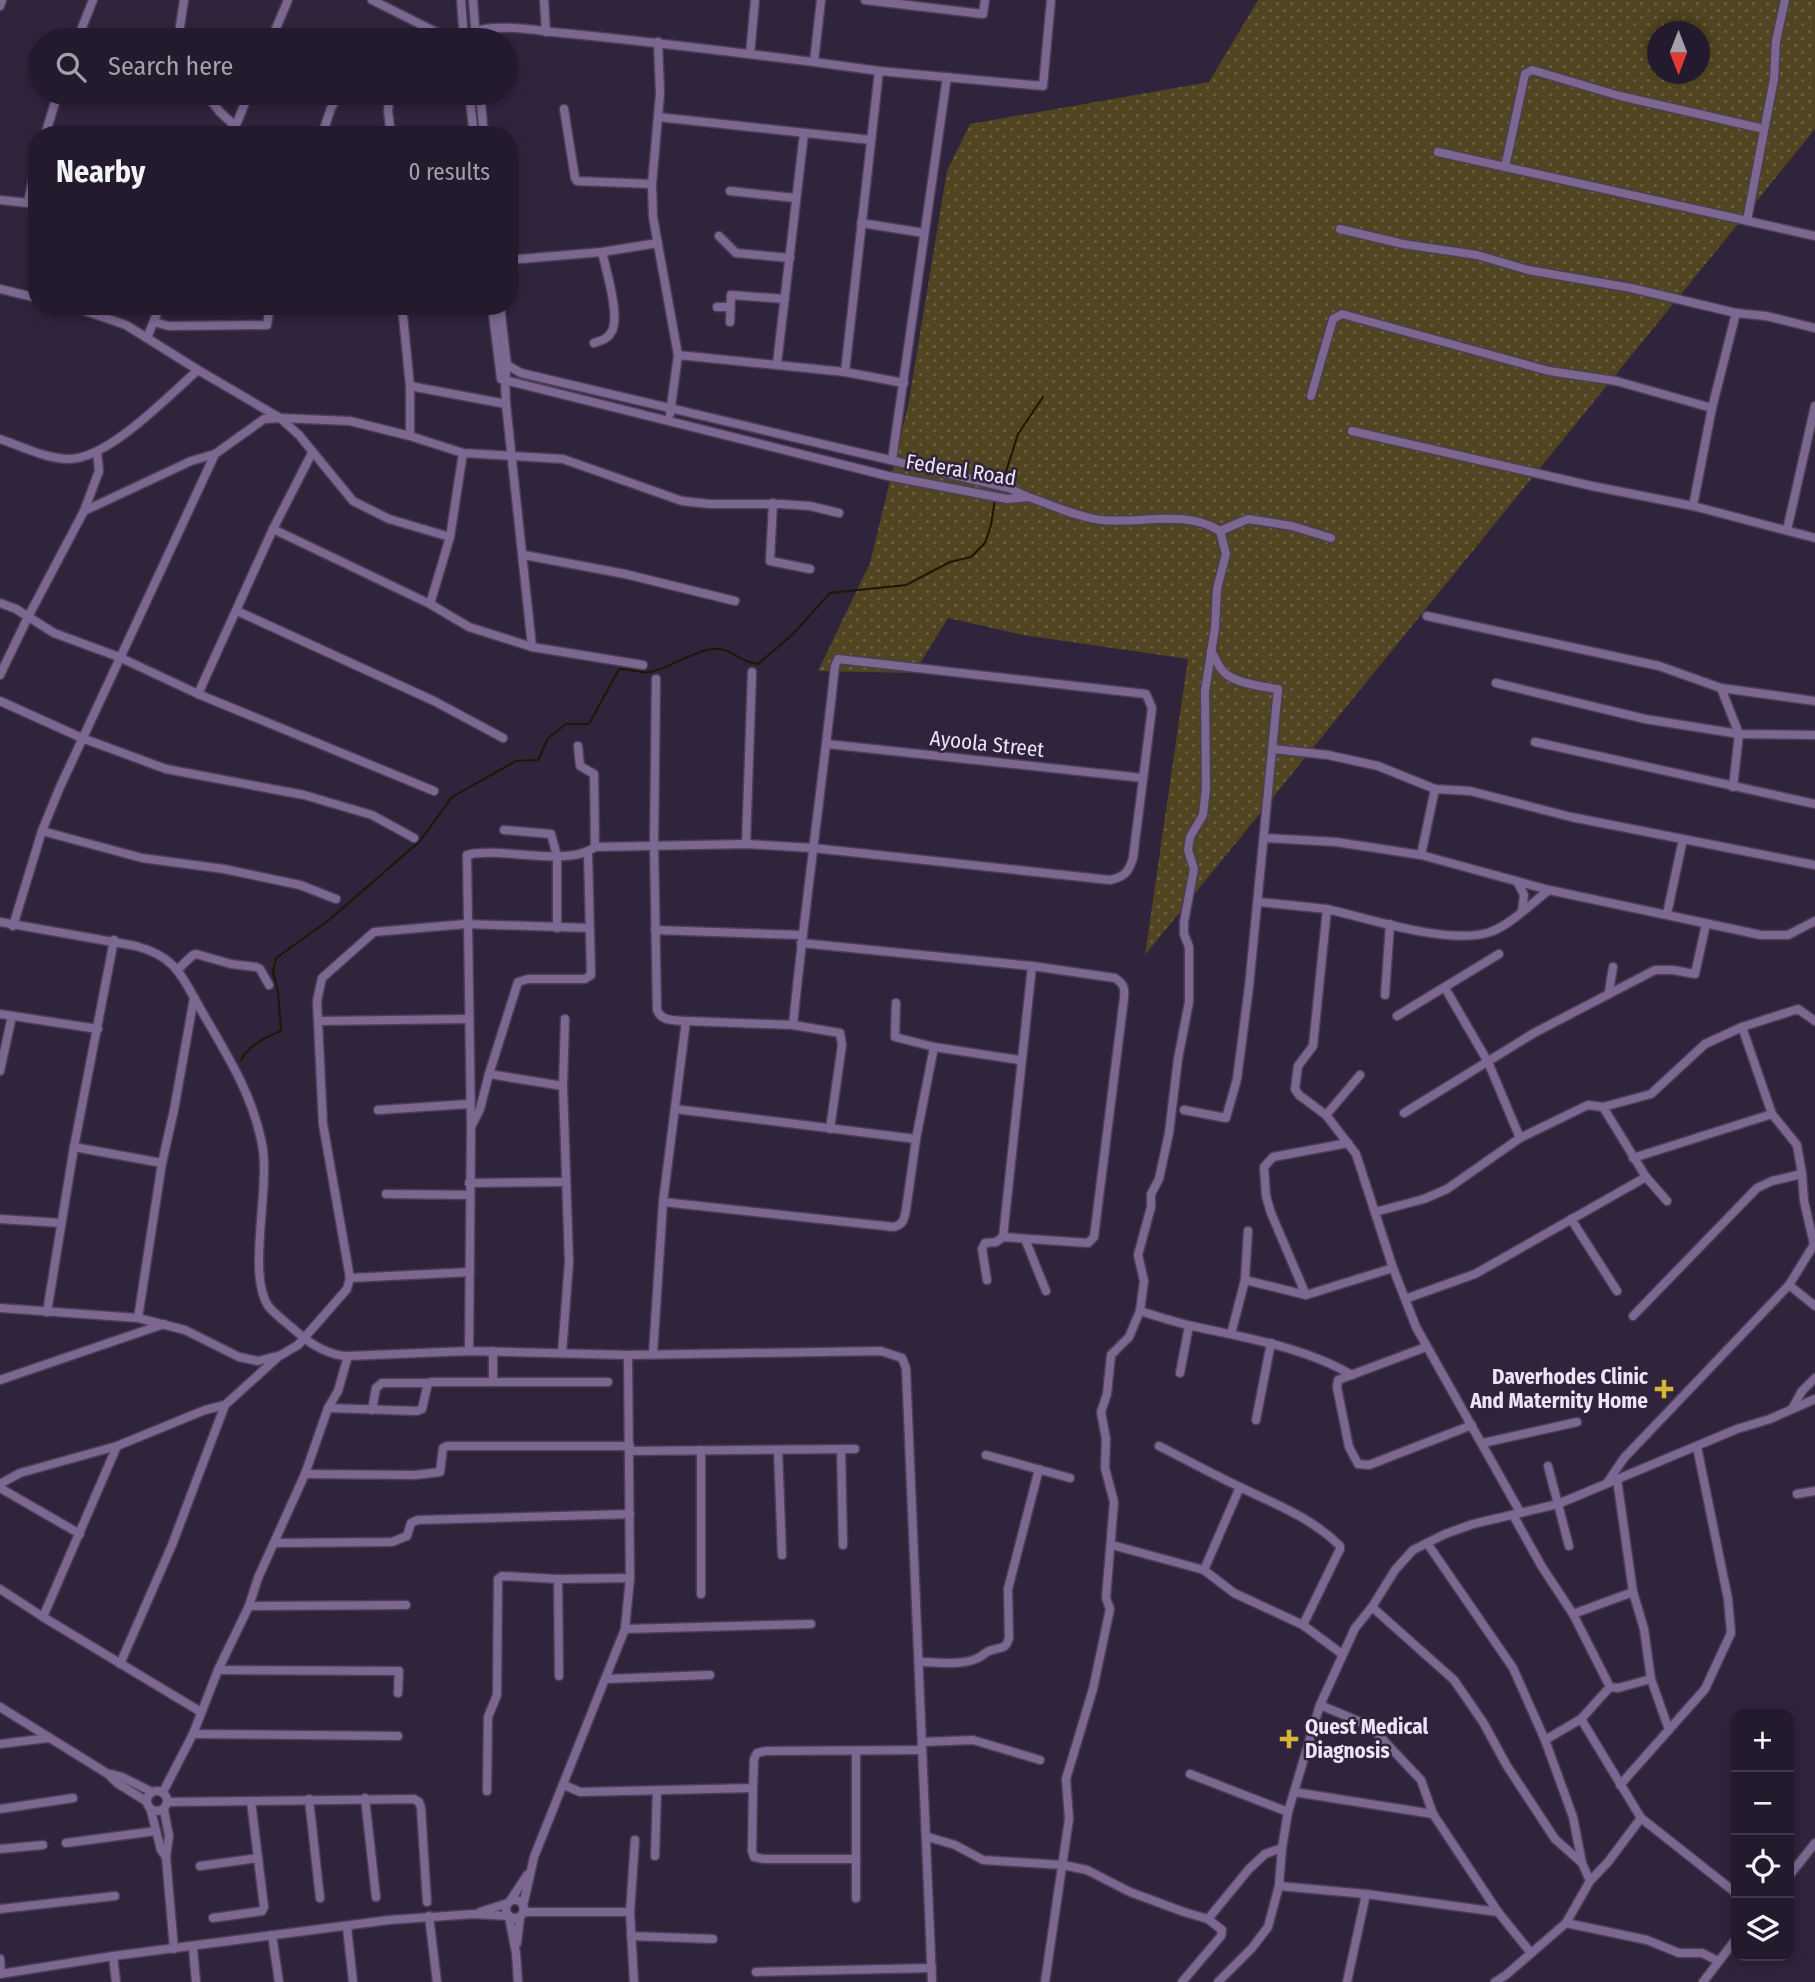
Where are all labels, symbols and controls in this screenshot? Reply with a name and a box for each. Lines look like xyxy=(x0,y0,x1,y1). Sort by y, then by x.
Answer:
north arrow xyxy=(1647,21,1710,84)
search box xyxy=(28,28,518,105)
icon: search xyxy=(52,48,90,86)
text: Search here xyxy=(108,51,233,82)
text: Nearby xyxy=(56,154,145,190)
text: 0 results xyxy=(409,158,490,186)
street label: Federal Road xyxy=(904,448,1018,492)
street label: Ayoola Street xyxy=(929,725,1046,763)
place label: Daverhodes Clinic And Maternity Home xyxy=(1469,1364,1649,1414)
marker: Daverhodes Clinic And Maternity Home xyxy=(1654,1379,1674,1399)
map controls xyxy=(1731,1709,1794,1961)
button: + xyxy=(1731,1709,1794,1772)
place label: Quest Medical Diagnosis xyxy=(1305,1714,1429,1764)
marker: Quest Medical Diagnosis xyxy=(1279,1729,1299,1749)
button: − xyxy=(1731,1772,1794,1835)
button: locate xyxy=(1731,1835,1794,1898)
button: layers xyxy=(1731,1898,1794,1961)

